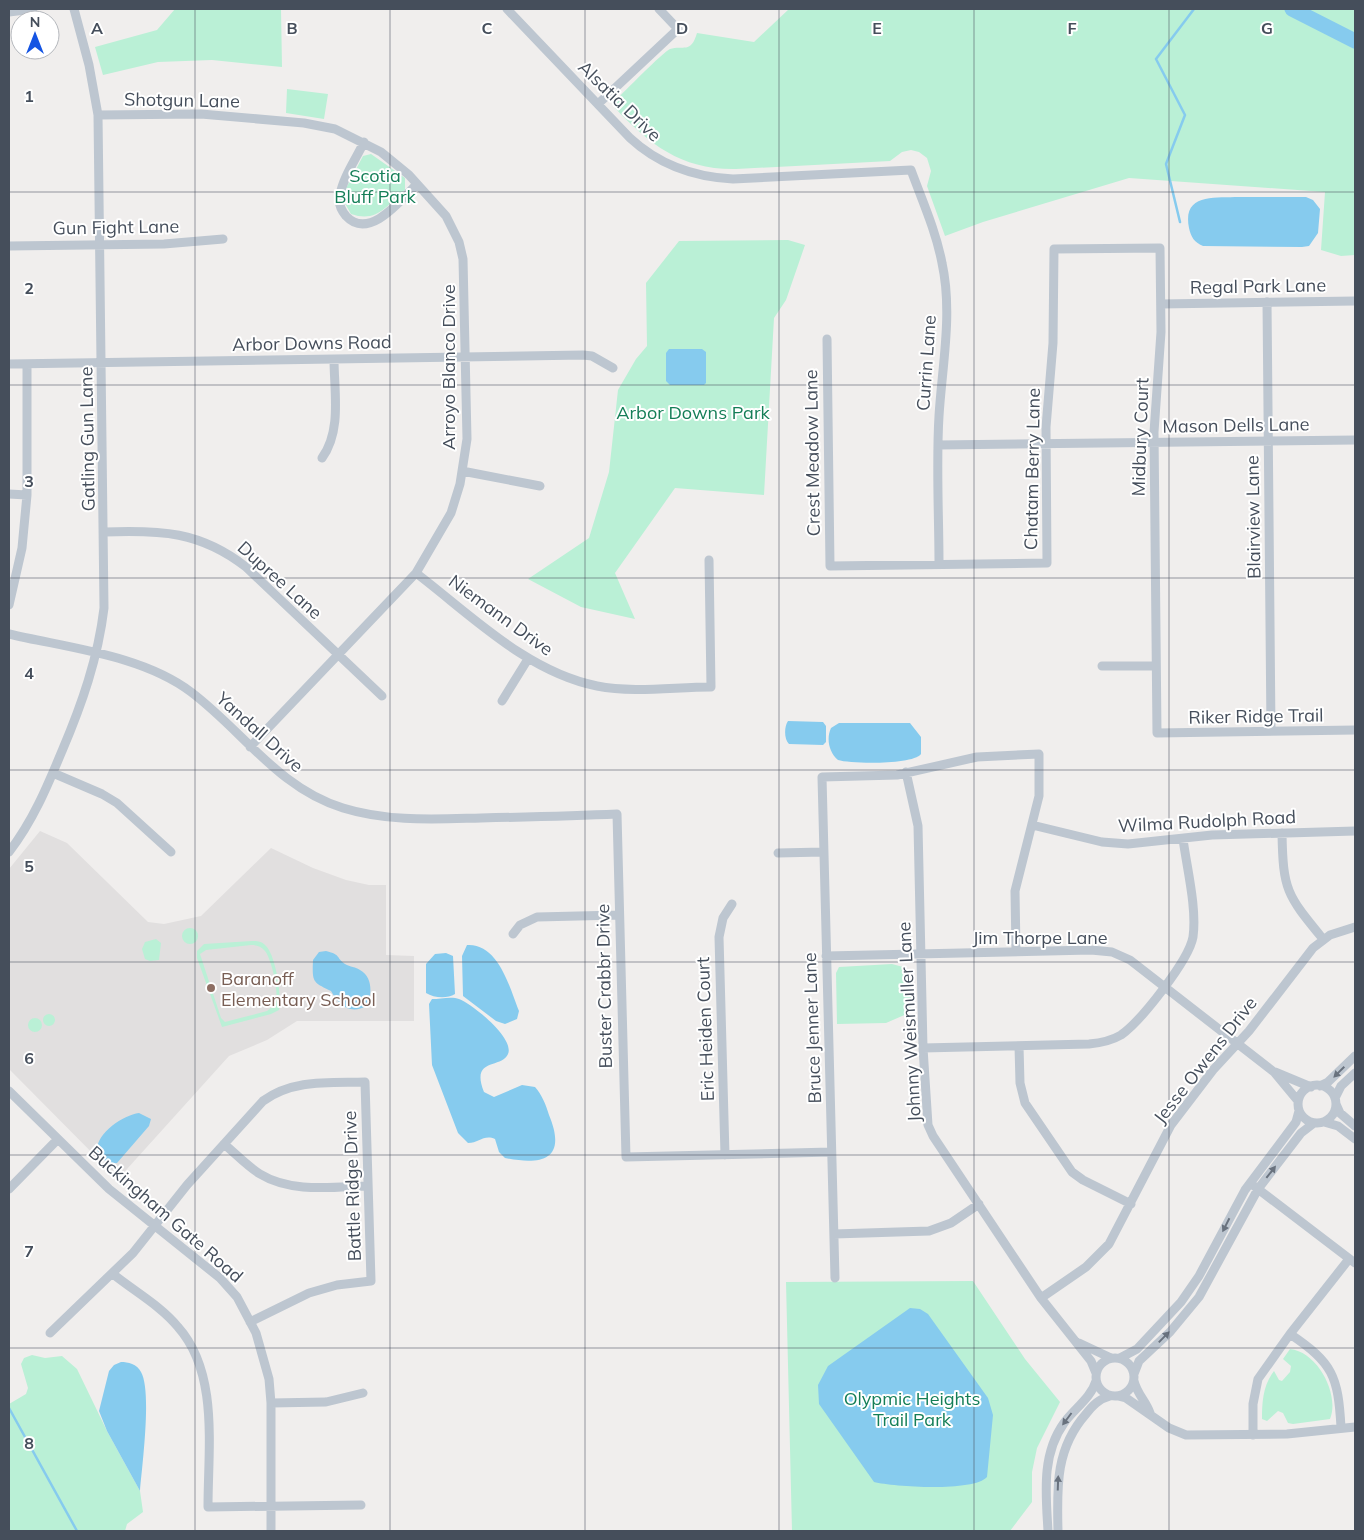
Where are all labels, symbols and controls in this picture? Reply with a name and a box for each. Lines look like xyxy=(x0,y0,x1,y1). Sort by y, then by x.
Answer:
north arrow xyxy=(10,10,60,60)
text: N xyxy=(30,13,40,31)
text: A xyxy=(91,18,103,38)
text: B xyxy=(286,18,298,38)
text: C xyxy=(482,18,493,38)
text: D xyxy=(676,18,688,38)
text: E xyxy=(872,18,882,38)
text: F xyxy=(1067,18,1077,38)
text: G xyxy=(1261,18,1273,38)
street label: Alsatia Drive xyxy=(574,56,666,146)
text: 1 xyxy=(24,86,34,106)
street label: Shotgun Lane xyxy=(124,87,240,113)
park label: Scotia Bluff Park xyxy=(334,164,416,208)
street label: Gun Fight Lane xyxy=(53,214,179,240)
street label: Regal Park Lane xyxy=(1190,273,1326,299)
text: 2 xyxy=(24,278,34,298)
street label: Arroyo Blanco Drive xyxy=(437,284,460,450)
street label: Currin Lane xyxy=(911,314,941,412)
street label: Arbor Downs Road xyxy=(232,330,392,356)
street label: Gatling Gun Lane xyxy=(74,366,100,512)
street label: Crest Meadow Lane xyxy=(799,369,825,537)
street label: Midbury Court xyxy=(1126,377,1154,497)
street label: Chatam Berry Lane xyxy=(1019,388,1045,550)
park label: Arbor Downs Park xyxy=(616,401,770,424)
street label: Mason Dells Lane xyxy=(1162,412,1310,438)
street label: Blairview Lane xyxy=(1240,455,1266,579)
text: 3 xyxy=(24,471,34,491)
street label: Dupree Lane xyxy=(233,536,327,624)
street label: Niemann Drive xyxy=(444,569,558,661)
text: 4 xyxy=(24,663,34,683)
street label: Yandall Drive xyxy=(211,686,308,777)
street label: Riker Ridge Trail xyxy=(1188,703,1324,729)
street label: Wilma Rudolph Road xyxy=(1117,805,1297,837)
text: 5 xyxy=(24,856,34,876)
street label: Buster Crabbr Drive xyxy=(591,904,617,1068)
street label: Johnny Weismuller Lane xyxy=(892,921,926,1123)
street label: Jim Thorpe Lane xyxy=(972,926,1108,949)
street label: Bruce Jenner Lane xyxy=(798,952,826,1104)
street label: Eric Heiden Court xyxy=(691,956,719,1102)
place label: Baranoff Elementary School xyxy=(221,967,376,1011)
marker: Baranoff Elementary School xyxy=(205,982,217,994)
street label: Jesse Owens Drive xyxy=(1148,992,1262,1128)
text: 6 xyxy=(24,1048,34,1068)
one-way arrow xyxy=(1333,1066,1345,1078)
street label: Battle Ridge Drive xyxy=(338,1110,366,1262)
street label: Buckingham Gate Road xyxy=(84,1141,248,1287)
one-way arrow xyxy=(1266,1165,1276,1179)
one-way arrow xyxy=(1222,1218,1230,1232)
text: 7 xyxy=(24,1241,34,1261)
one-way arrow xyxy=(1158,1331,1170,1343)
park label: Olypmic Heights Trail Park xyxy=(844,1387,980,1431)
one-way arrow xyxy=(1062,1412,1072,1426)
text: 8 xyxy=(24,1433,34,1453)
one-way arrow xyxy=(1054,1474,1062,1490)

